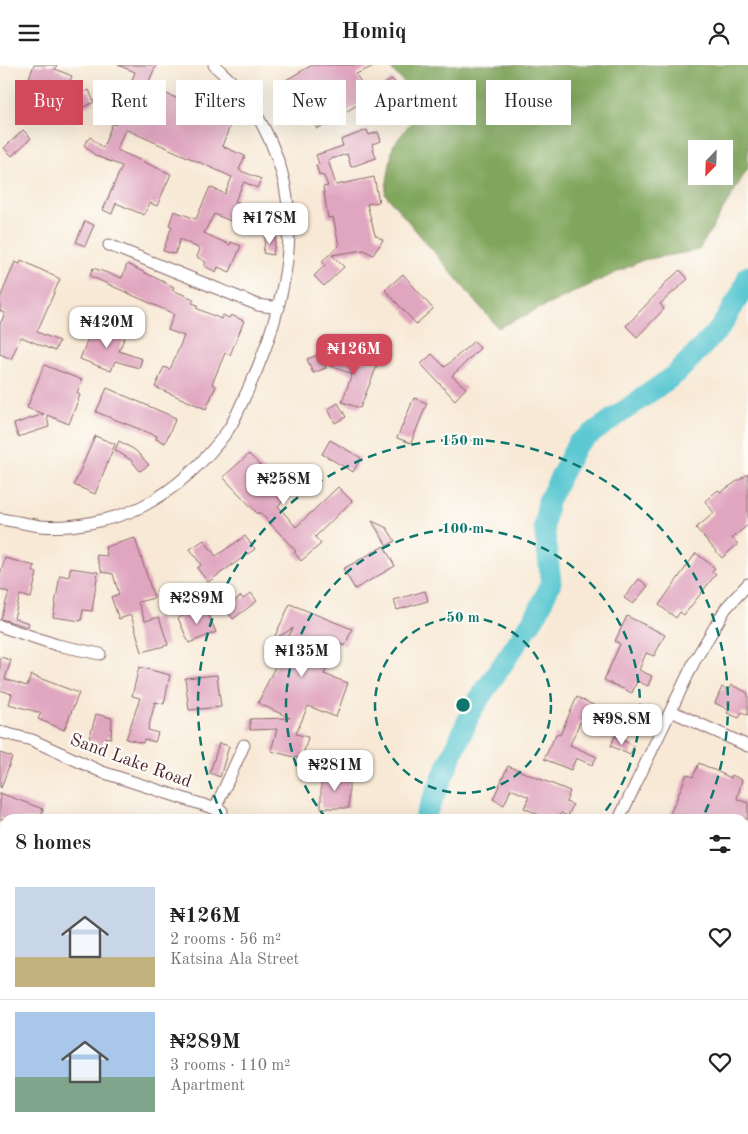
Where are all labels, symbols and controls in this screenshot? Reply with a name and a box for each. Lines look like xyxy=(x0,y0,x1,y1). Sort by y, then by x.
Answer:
icon: menu xyxy=(15,19,43,47)
icon: person xyxy=(705,19,733,47)
text: Homiq xyxy=(342,21,406,43)
chip: Buy xyxy=(15,80,83,125)
chip: Rent xyxy=(93,80,166,125)
chip: Filters xyxy=(176,80,263,125)
chip: New xyxy=(273,80,346,125)
chip: Apartment xyxy=(356,80,476,125)
chip: House xyxy=(486,80,571,125)
north arrow xyxy=(688,140,732,185)
map controls xyxy=(688,140,733,185)
pin: ₦178M xyxy=(235,203,305,245)
text: ₦178M xyxy=(243,211,297,227)
pin: ₦420M xyxy=(72,307,142,349)
text: ₦420M xyxy=(80,315,134,331)
pin: ₦126M xyxy=(319,333,389,376)
text: ₦126M xyxy=(327,342,381,358)
text: 150 m xyxy=(442,434,484,449)
pin: ₦258M xyxy=(249,463,319,506)
text: ₦258M xyxy=(257,472,311,488)
text: 100 m xyxy=(442,522,484,537)
pin: ₦289M xyxy=(162,583,232,625)
text: ₦289M xyxy=(170,591,224,607)
text: 50 m xyxy=(446,611,480,626)
pin: ₦135M xyxy=(267,635,337,678)
text: ₦135M xyxy=(275,644,329,660)
centre of rings xyxy=(454,696,472,714)
pin: ₦98.8M xyxy=(581,703,663,746)
text: ₦98.8M xyxy=(593,712,651,728)
street label: Sand Lake Road xyxy=(67,731,194,791)
pin: ₦281M xyxy=(300,749,370,792)
text: ₦281M xyxy=(308,758,362,774)
icon: filters xyxy=(706,830,734,858)
text: 8 homes xyxy=(15,833,91,854)
text: ₦126M xyxy=(170,906,240,927)
icon: home xyxy=(55,907,115,967)
icon: heart xyxy=(706,923,734,951)
text: 2 rooms · 56 m² xyxy=(170,932,281,948)
text: Katsina Ala Street xyxy=(170,952,299,968)
icon: home xyxy=(55,1032,115,1092)
text: ₦289M xyxy=(170,1032,240,1053)
icon: heart xyxy=(706,1048,734,1076)
text: 3 rooms · 110 m² xyxy=(170,1058,290,1074)
text: Apartment xyxy=(170,1078,245,1094)

